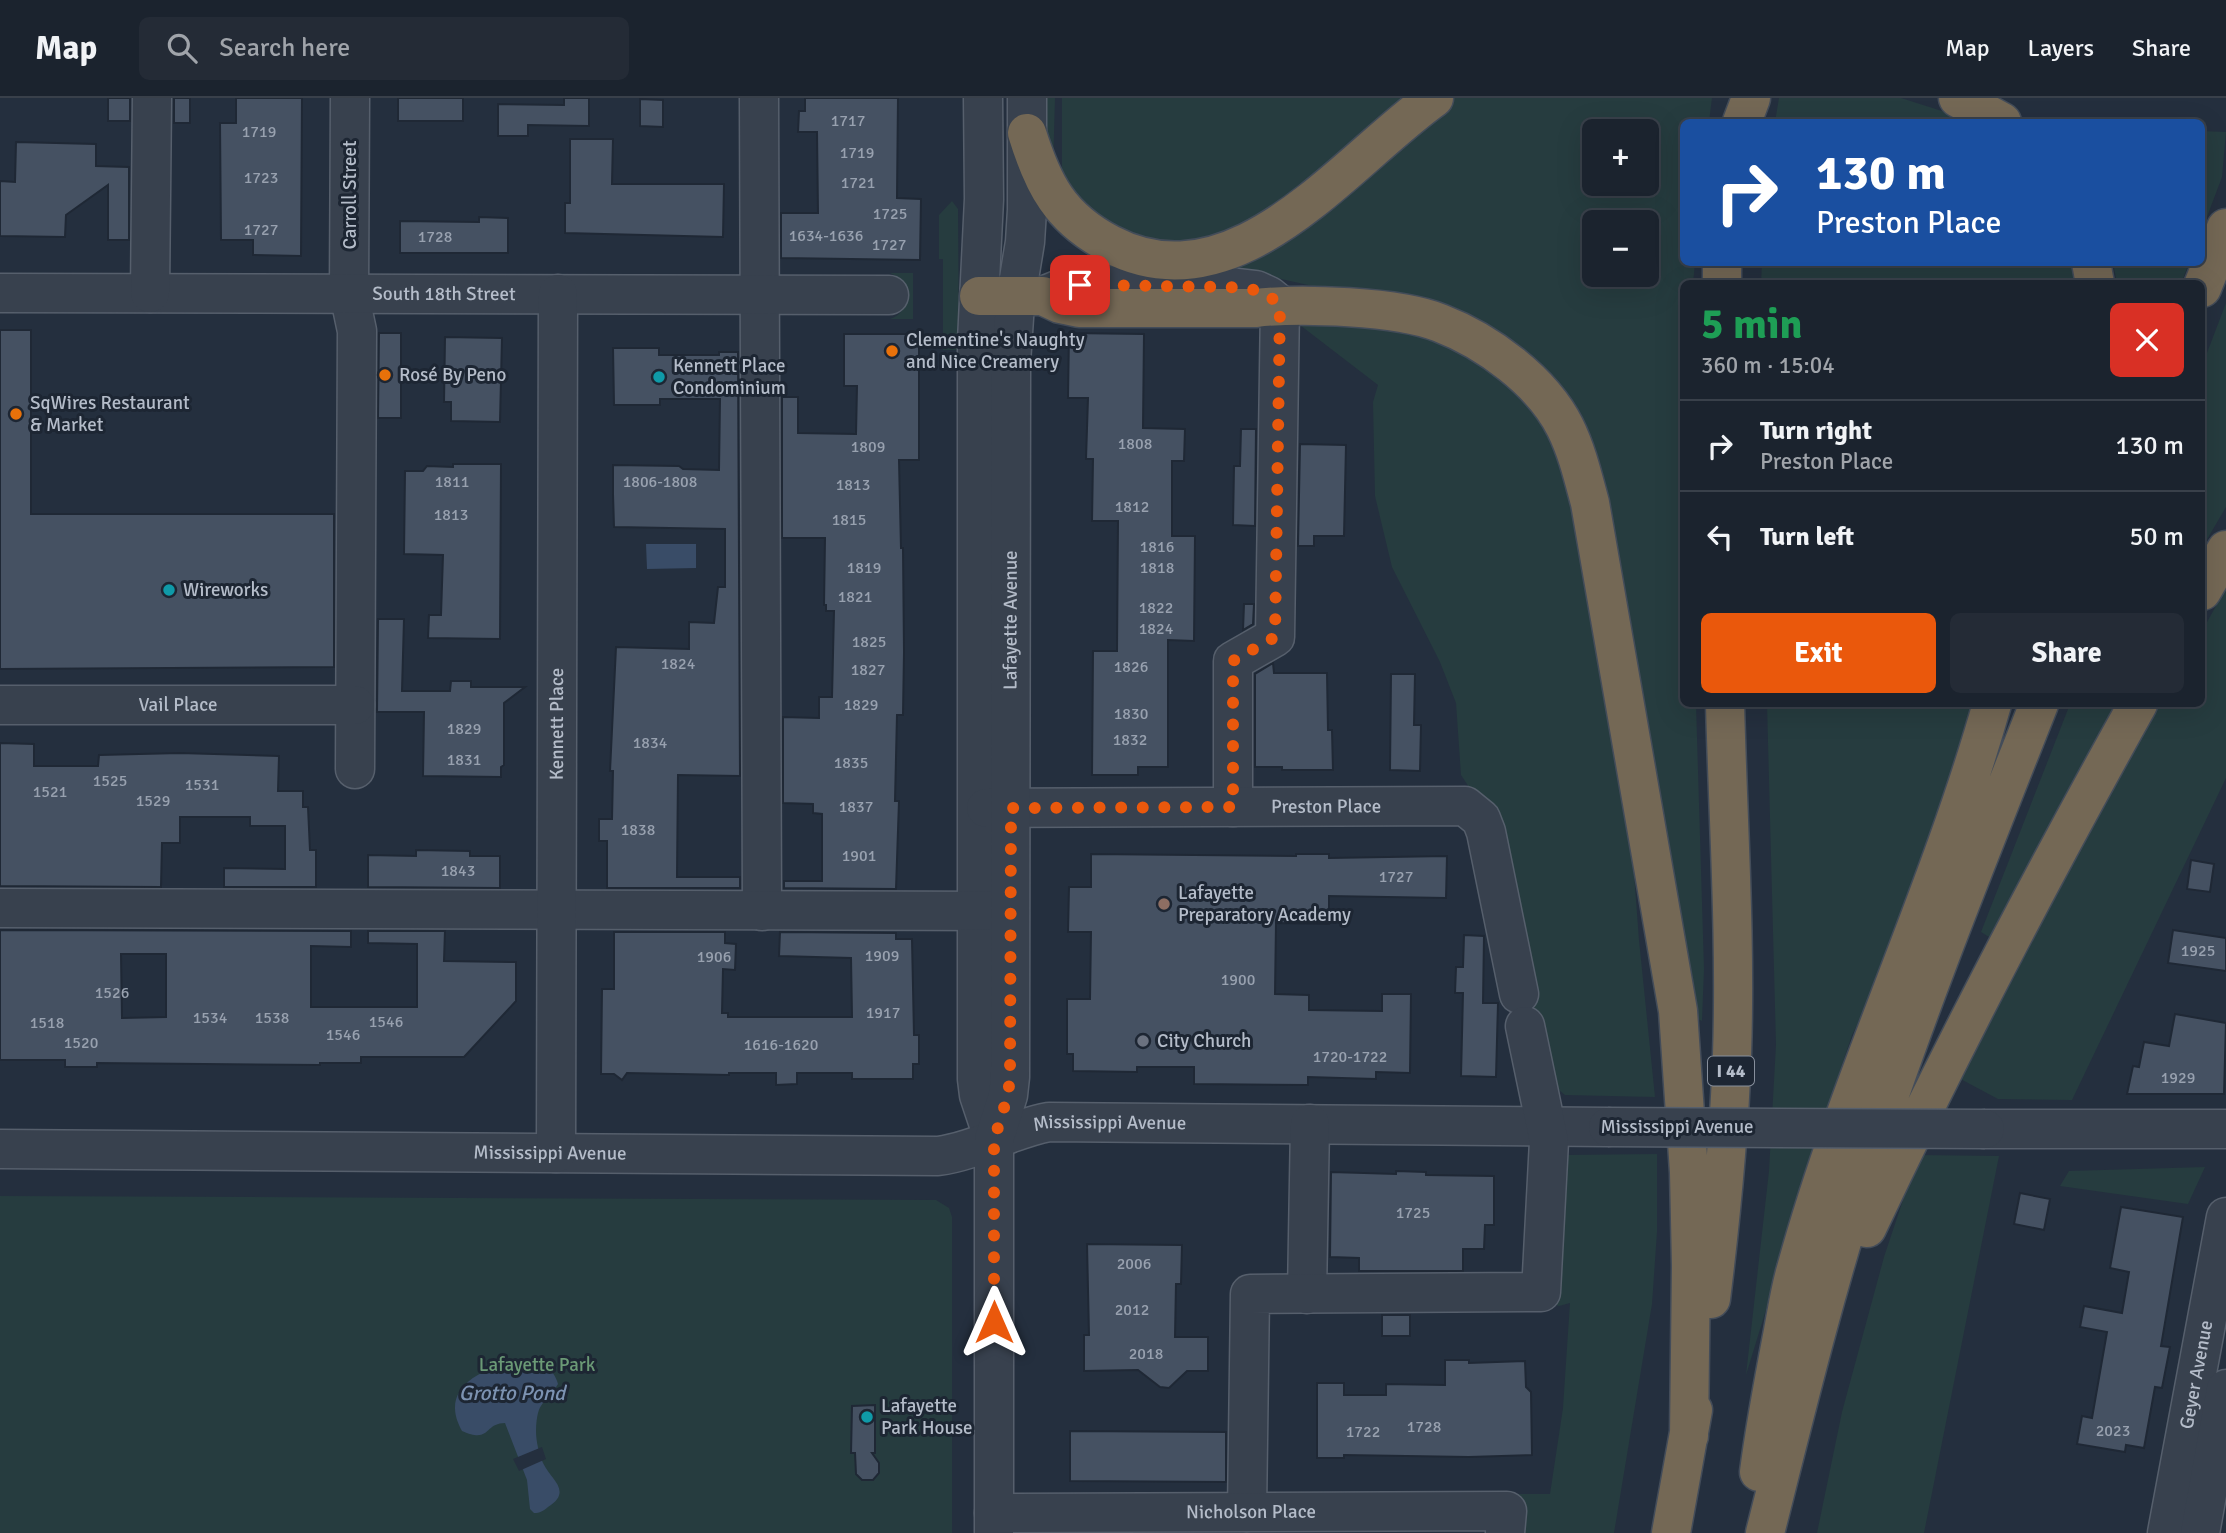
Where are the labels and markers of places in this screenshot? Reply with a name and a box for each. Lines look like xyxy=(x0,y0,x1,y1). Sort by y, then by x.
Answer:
pin xyxy=(1050,255,1110,315)
place label: Clementine's Naughty and Nice Creamery xyxy=(906,328,1085,374)
marker: Clementine's Naughty and Nice Creamery xyxy=(884,343,900,359)
place label: Kennett Place Condominium xyxy=(673,354,786,400)
place label: Rosé By Peno xyxy=(399,363,506,387)
marker: Rosé By Peno xyxy=(377,367,393,383)
marker: Kennett Place Condominium xyxy=(651,369,667,385)
place label: SqWires Restaurant & Market xyxy=(30,391,190,437)
marker: SqWires Restaurant & Market xyxy=(8,406,24,422)
place label: Wireworks xyxy=(183,578,268,602)
marker: Wireworks xyxy=(161,582,177,598)
place label: Lafayette Preparatory Academy xyxy=(1178,881,1351,927)
marker: Lafayette Preparatory Academy xyxy=(1156,896,1172,912)
place label: City Church xyxy=(1157,1029,1251,1053)
marker: City Church xyxy=(1135,1033,1151,1049)
place label: Lafayette Park House xyxy=(881,1394,973,1440)
marker: Lafayette Park House xyxy=(859,1409,875,1425)

